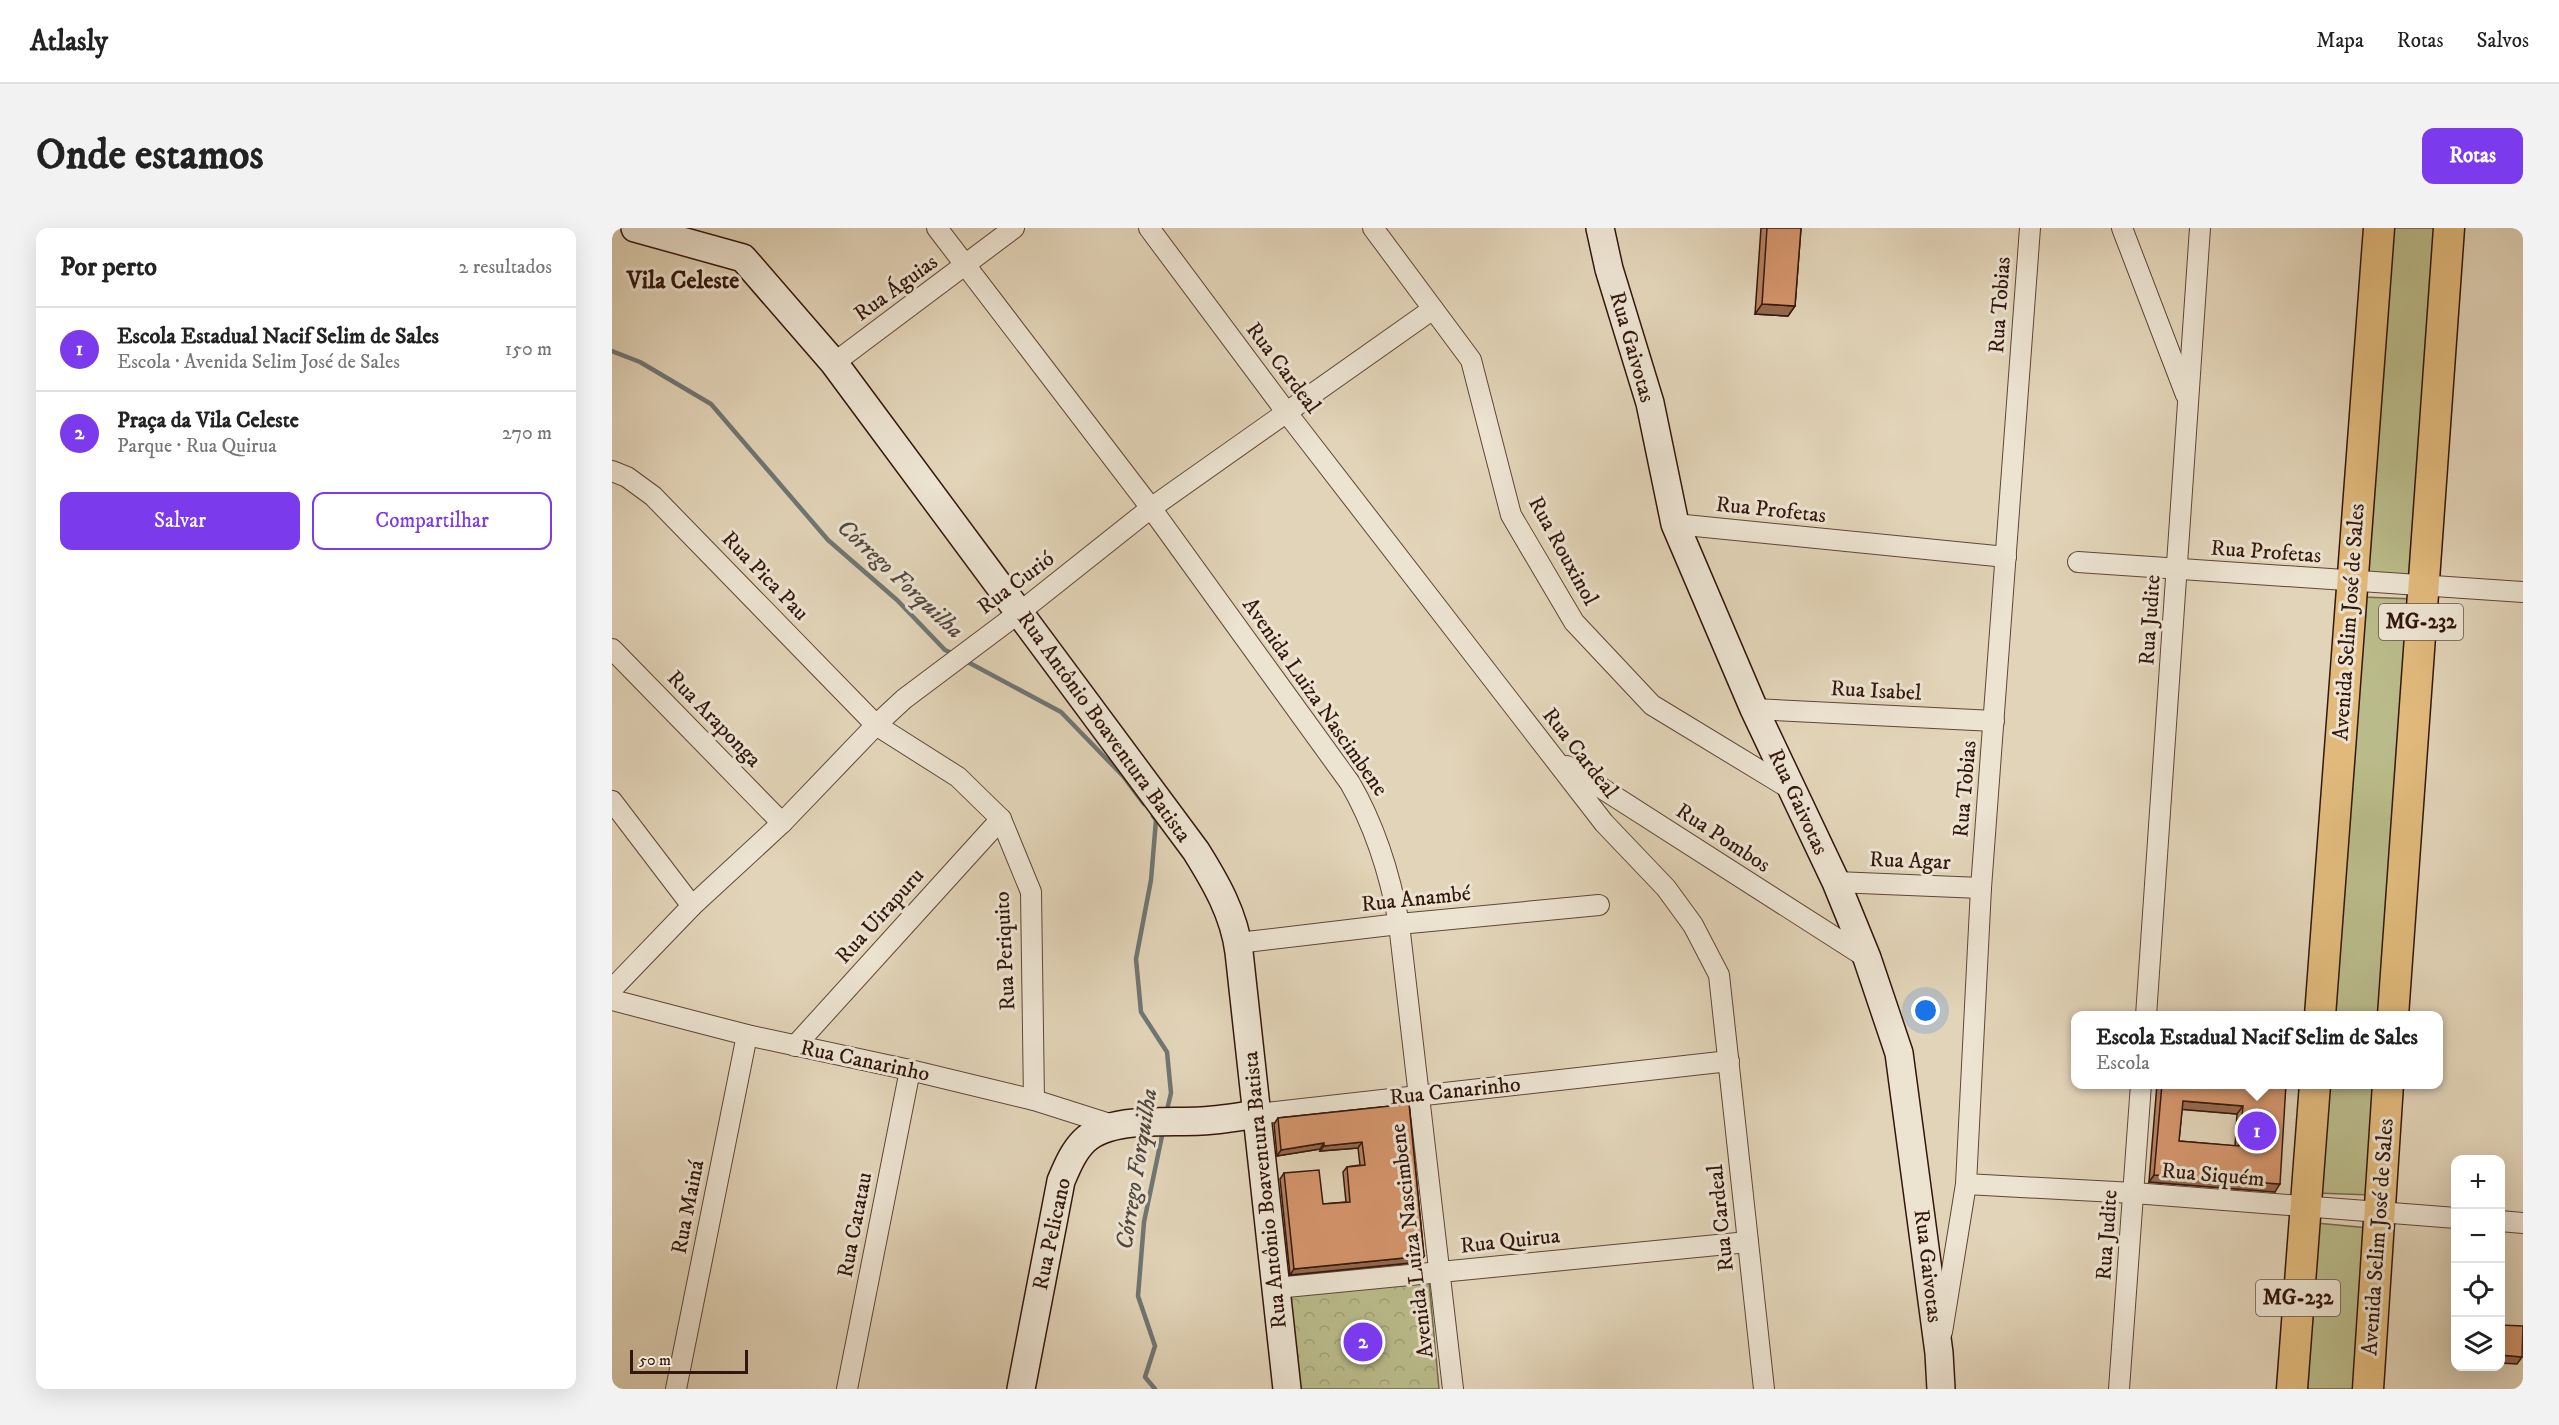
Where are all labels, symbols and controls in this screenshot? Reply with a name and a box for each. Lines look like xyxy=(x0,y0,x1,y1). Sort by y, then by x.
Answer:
text: Atlasly xyxy=(30,24,108,59)
text: Mapa xyxy=(2316,28,2364,54)
text: Rotas xyxy=(2397,28,2444,54)
text: Salvos xyxy=(2477,28,2529,54)
button: Rotas xyxy=(2422,128,2523,184)
text: Onde estamos xyxy=(36,130,264,182)
street label: Rua Águias xyxy=(848,248,943,327)
text: Por perto xyxy=(60,251,157,284)
text: 2 resultados xyxy=(459,255,552,280)
street label: Rua Tobias xyxy=(1983,256,2017,354)
district label: Vila Celeste xyxy=(626,266,739,296)
street label: Rua Gaivotas xyxy=(1603,289,1661,405)
street label: Rua Cardeal xyxy=(1240,317,1326,419)
text: Escola Estadual Nacif Selim de Sales xyxy=(117,323,439,350)
text: 1 xyxy=(76,337,83,362)
text: 150 m xyxy=(505,337,552,362)
text: Escola · Avenida Selim José de Sales xyxy=(117,350,400,375)
text: Praça da Vila Celeste xyxy=(117,407,299,434)
text: 2 xyxy=(75,421,84,446)
text: 270 m xyxy=(502,421,552,446)
text: Parque · Rua Quirua xyxy=(117,434,277,459)
street label: Rua Profetas xyxy=(1715,491,1827,529)
button: Salvar xyxy=(60,492,300,550)
button: Compartilhar xyxy=(312,492,552,550)
street label: Rua Rouxinol xyxy=(1522,492,1604,610)
street label: Avenida Selim José de Sales xyxy=(2327,503,2371,741)
water label: Córrego Forquilha xyxy=(830,513,970,645)
street label: Rua Pica Pau xyxy=(716,526,814,626)
street label: Rua Profetas xyxy=(2210,535,2322,569)
street label: Rua Curió xyxy=(972,545,1060,621)
street label: Rua Judite xyxy=(2133,574,2167,666)
street label: Avenida Luiza Nascimbene xyxy=(1236,593,1394,801)
road number: MG-232 xyxy=(2379,604,2463,640)
street label: Rua Antônio Boaventura Batista xyxy=(1011,606,1197,848)
street label: Rua Araponga xyxy=(661,665,767,773)
street label: Rua Isabel xyxy=(1830,675,1923,707)
street label: Rua Cardeal xyxy=(1536,702,1624,804)
street label: Rua Tobias xyxy=(1947,740,1983,838)
street label: Rua Gaivotas xyxy=(1762,745,1834,859)
street label: Rua Pombos xyxy=(1671,797,1775,879)
street label: Rua Agar xyxy=(1869,846,1952,876)
street label: Rua Uirapuru xyxy=(830,862,930,970)
street label: Rua Anambé xyxy=(1360,880,1472,918)
street label: Rua Periquito xyxy=(988,891,1022,1011)
your location xyxy=(1911,996,1940,1025)
popup xyxy=(2071,1011,2443,1089)
text: Escola Estadual Nacif Selim de Sales xyxy=(2096,1024,2418,1051)
street label: Rua Canarinho xyxy=(798,1034,932,1088)
street label: Rua Antônio Boaventura Batista xyxy=(1237,1049,1293,1330)
text: Escola xyxy=(2096,1051,2150,1076)
street label: Rua Canarinho xyxy=(1388,1071,1522,1111)
water label: Córrego Forquilha xyxy=(1109,1086,1165,1252)
pin: 1 xyxy=(2238,1108,2276,1154)
street label: Avenida Selim José de Sales xyxy=(2356,1118,2400,1356)
street label: Avenida Luiza Nascimbene xyxy=(1384,1122,1440,1360)
map controls xyxy=(2451,1155,2505,1371)
button: + xyxy=(2451,1155,2505,1209)
street label: Rua Mainá xyxy=(666,1157,710,1256)
street label: Rua Siquém xyxy=(2160,1157,2266,1193)
street label: Rua Cardeal xyxy=(1702,1163,1740,1273)
street label: Rua Catatau xyxy=(832,1170,878,1280)
street label: Rua Pelicano xyxy=(1027,1175,1077,1293)
street label: Rua Judite xyxy=(2090,1189,2124,1281)
street label: Rua Gaivotas xyxy=(1908,1208,1948,1324)
button: − xyxy=(2451,1209,2505,1263)
street label: Rua Quirua xyxy=(1459,1222,1562,1260)
button: locate xyxy=(2451,1263,2505,1317)
road number: MG-232 xyxy=(2256,1280,2340,1316)
button: layers xyxy=(2451,1317,2505,1371)
pin: 2 xyxy=(1344,1320,1383,1364)
scale bar xyxy=(630,1347,748,1374)
text: 50 m xyxy=(639,1350,671,1370)

